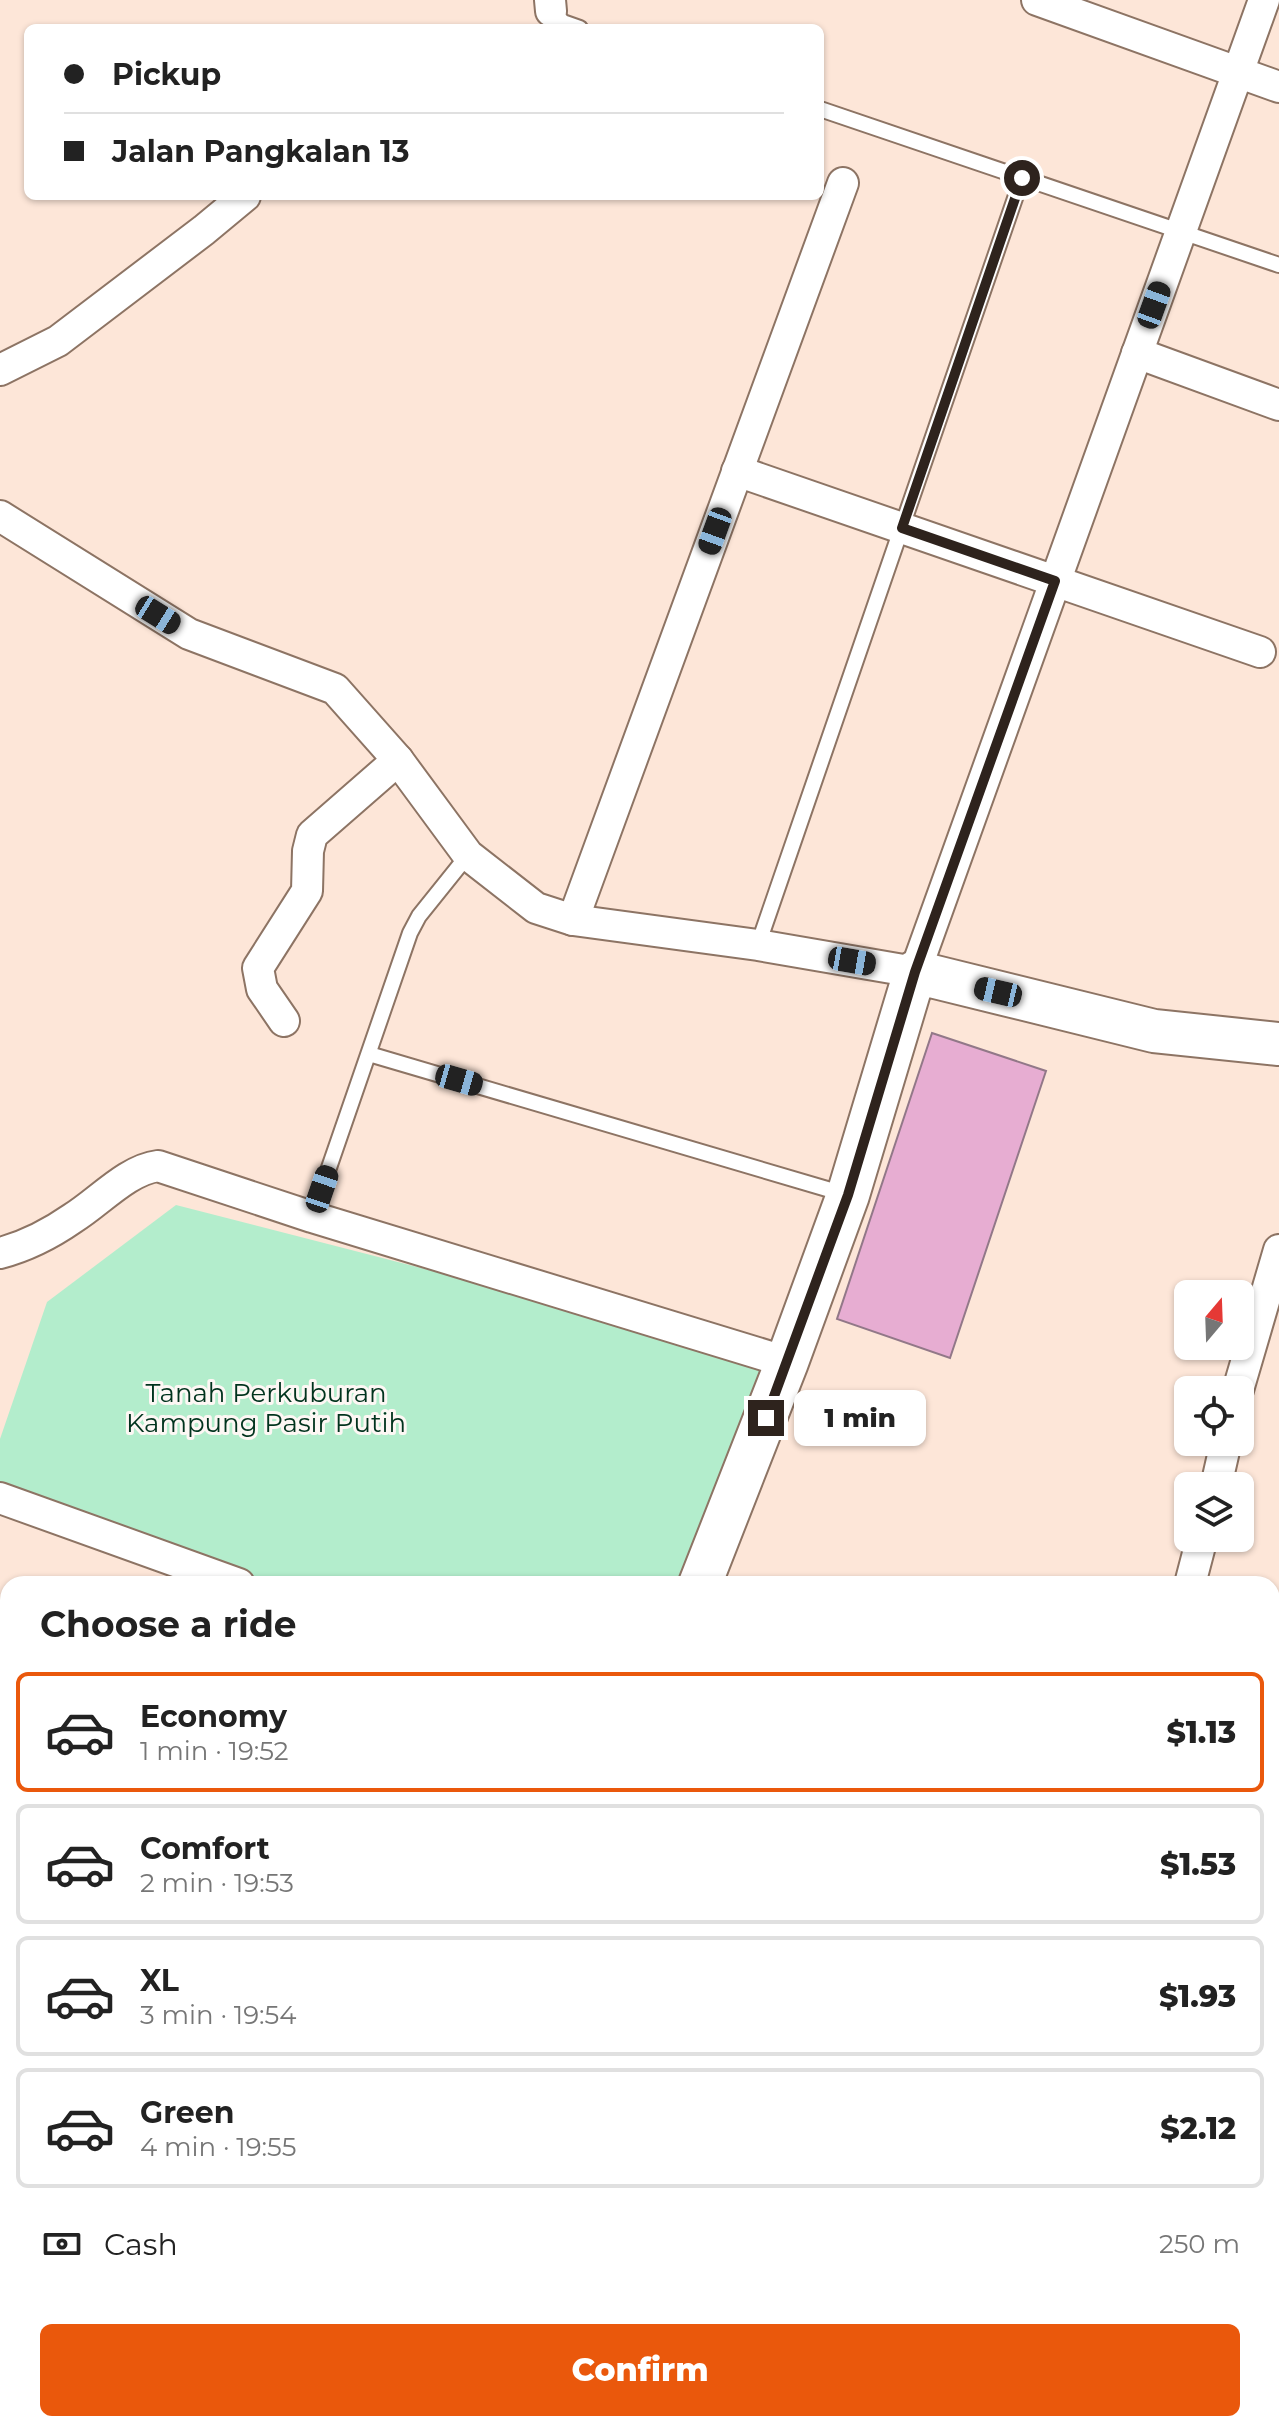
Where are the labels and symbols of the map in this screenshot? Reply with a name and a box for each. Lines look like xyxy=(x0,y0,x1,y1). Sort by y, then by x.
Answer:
route start xyxy=(1004,160,1040,196)
car xyxy=(1135,278,1173,332)
car xyxy=(696,504,734,558)
car xyxy=(131,592,185,638)
car xyxy=(826,945,878,977)
car xyxy=(972,975,1024,1009)
car xyxy=(433,1062,485,1098)
car xyxy=(303,1162,341,1216)
north arrow xyxy=(1174,1280,1254,1360)
park label: Tanah Perkuburan Kampung Pasir Putih xyxy=(126,1377,406,1439)
callout: 1 min xyxy=(794,1390,926,1446)
route end xyxy=(748,1400,784,1436)

